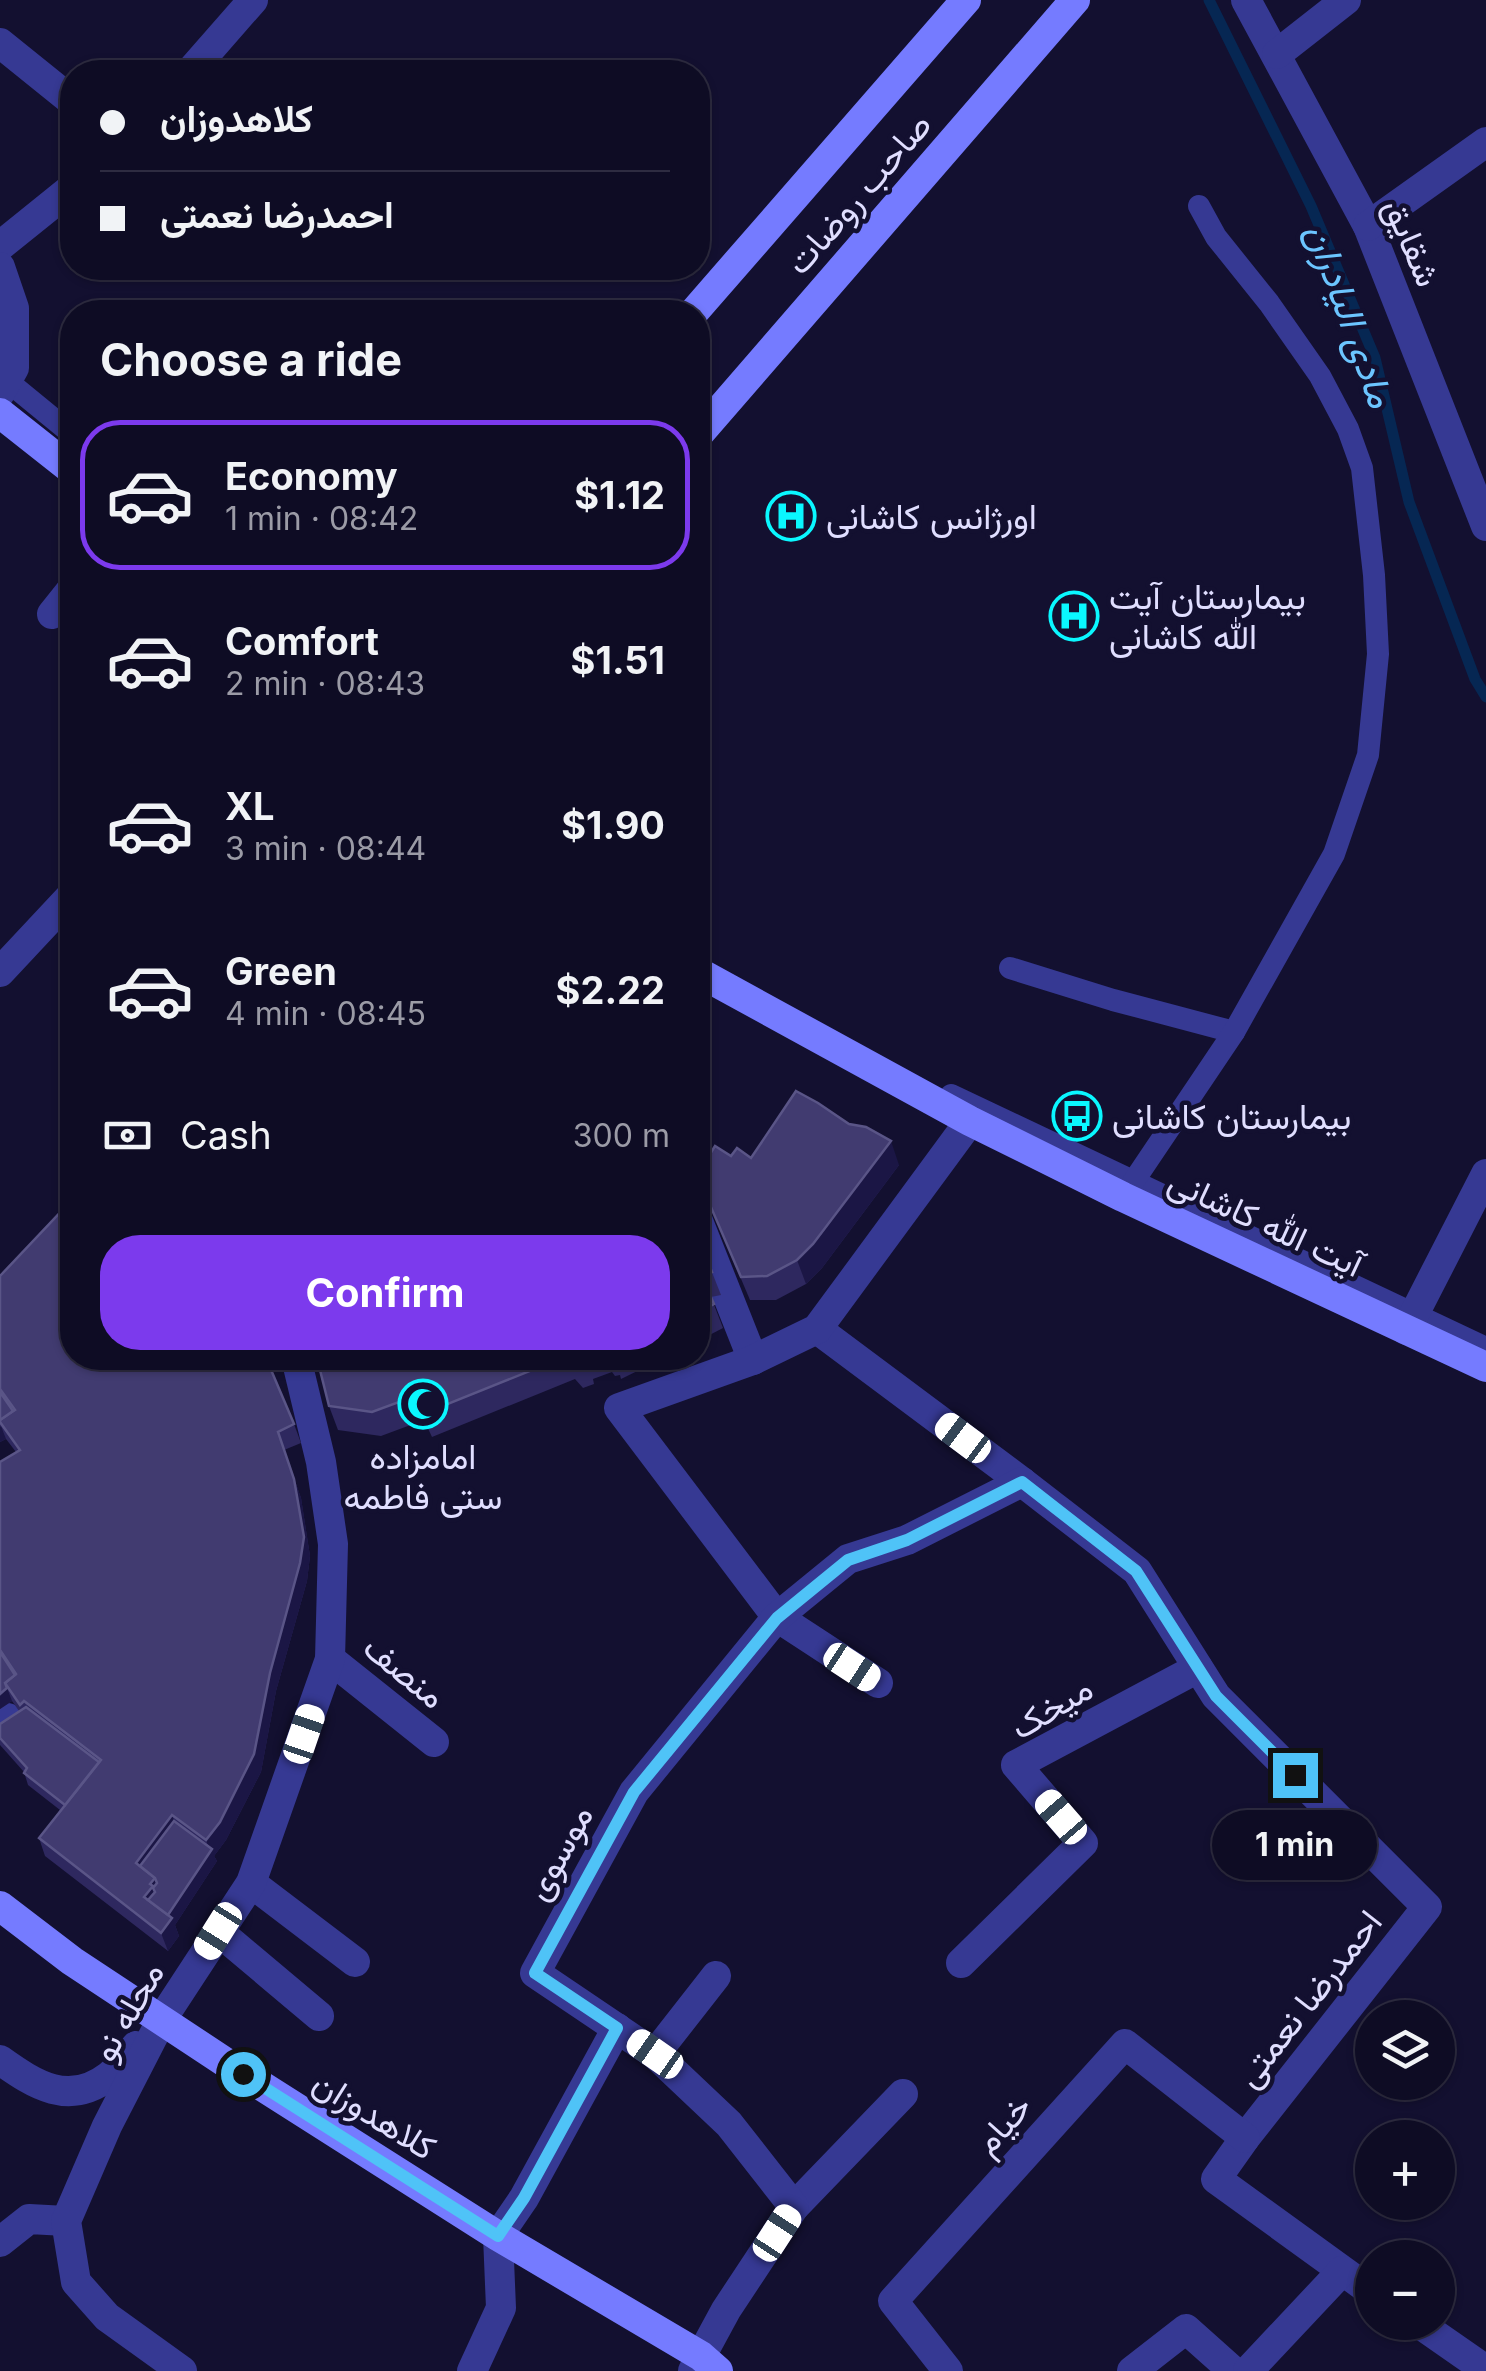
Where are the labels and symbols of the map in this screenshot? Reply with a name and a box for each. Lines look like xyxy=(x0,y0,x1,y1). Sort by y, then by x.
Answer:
street label: صاحب روضات xyxy=(776,104,941,284)
street label: شقایق xyxy=(1375,191,1450,293)
water label: مادی الیادران xyxy=(1296,217,1406,414)
hospital icon: اورژانس کاشانی xyxy=(765,490,817,542)
place label: اورژانس کاشانی xyxy=(826,495,1037,539)
place label: بیمارستان آیت الله کاشانی xyxy=(1109,575,1306,658)
hospital icon: بیمارستان آیت الله کاشانی xyxy=(1048,590,1100,642)
bus stop icon: بیمارستان کاشانی xyxy=(1051,1090,1103,1142)
place label: بیمارستان کاشانی xyxy=(1112,1095,1351,1139)
street label: آیت الله کاشانی xyxy=(1162,1159,1372,1287)
mosque icon: امامزاده ستی فاطمه xyxy=(397,1378,449,1430)
car xyxy=(930,1408,996,1468)
place label: امامزاده ستی فاطمه xyxy=(344,1435,502,1518)
street label: منصف xyxy=(356,1625,454,1717)
car xyxy=(819,1638,885,1696)
street label: میخک xyxy=(1002,1666,1100,1748)
car xyxy=(280,1701,328,1767)
route end xyxy=(1273,1753,1318,1798)
car xyxy=(1030,1785,1092,1849)
street label: موسوی xyxy=(515,1797,603,1908)
callout: 1 min xyxy=(1212,1810,1378,1880)
car xyxy=(189,1898,247,1964)
street label: احمدرضا نعمتی xyxy=(1226,1901,1392,2096)
street label: محله نو xyxy=(82,1954,174,2069)
car xyxy=(622,2025,688,2083)
route start xyxy=(221,2052,266,2097)
street label: کلاهدوزان xyxy=(305,2060,444,2170)
street label: خیام xyxy=(964,2085,1042,2165)
car xyxy=(748,2200,806,2266)

